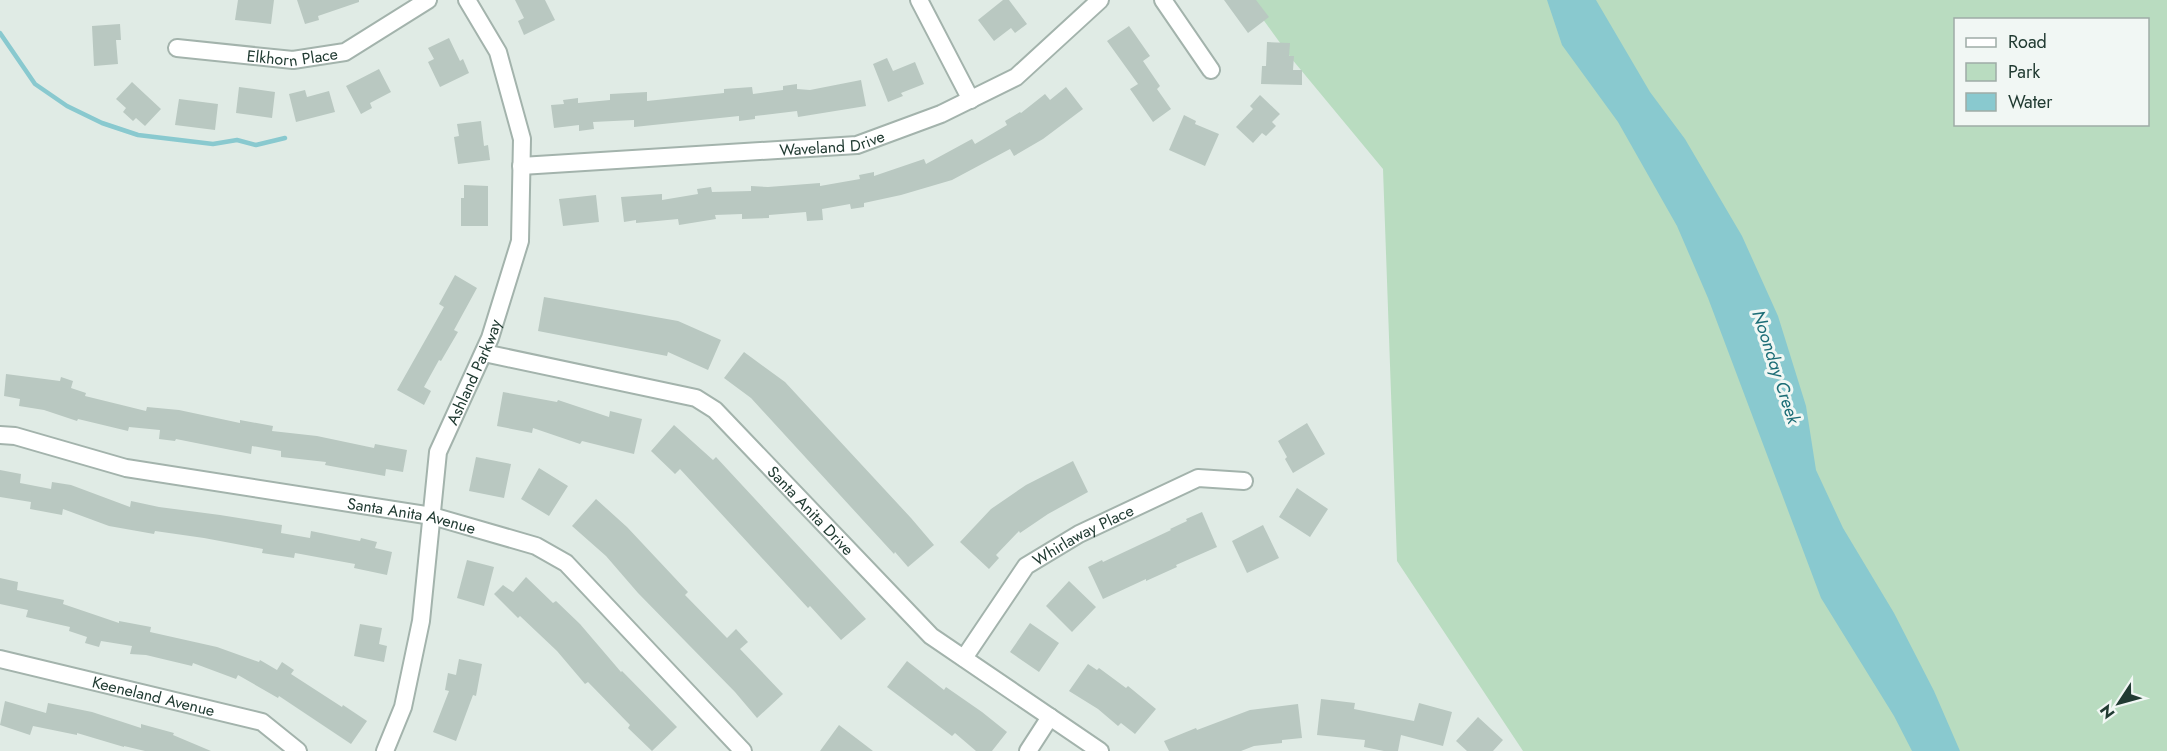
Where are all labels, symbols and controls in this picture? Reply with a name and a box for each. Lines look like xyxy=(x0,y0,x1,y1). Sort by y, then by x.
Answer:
legend xyxy=(1954,18,2149,126)
text: Road xyxy=(2008,29,2047,55)
street label: Elkhorn Place xyxy=(246,42,339,72)
text: Park xyxy=(2008,59,2040,85)
text: Water xyxy=(2008,89,2053,115)
street label: Waveland Drive xyxy=(779,125,888,162)
water label: Noonday Creek xyxy=(1745,307,1807,428)
street label: Ashland Parkway xyxy=(441,316,507,429)
street label: Santa Anita Drive xyxy=(762,461,859,561)
street label: Santa Anita Avenue xyxy=(346,492,478,540)
street label: Whirlaway Place xyxy=(1028,499,1137,572)
street label: Keeneland Avenue xyxy=(90,671,217,722)
north arrow xyxy=(2089,673,2149,733)
text: N xyxy=(2094,700,2120,723)

